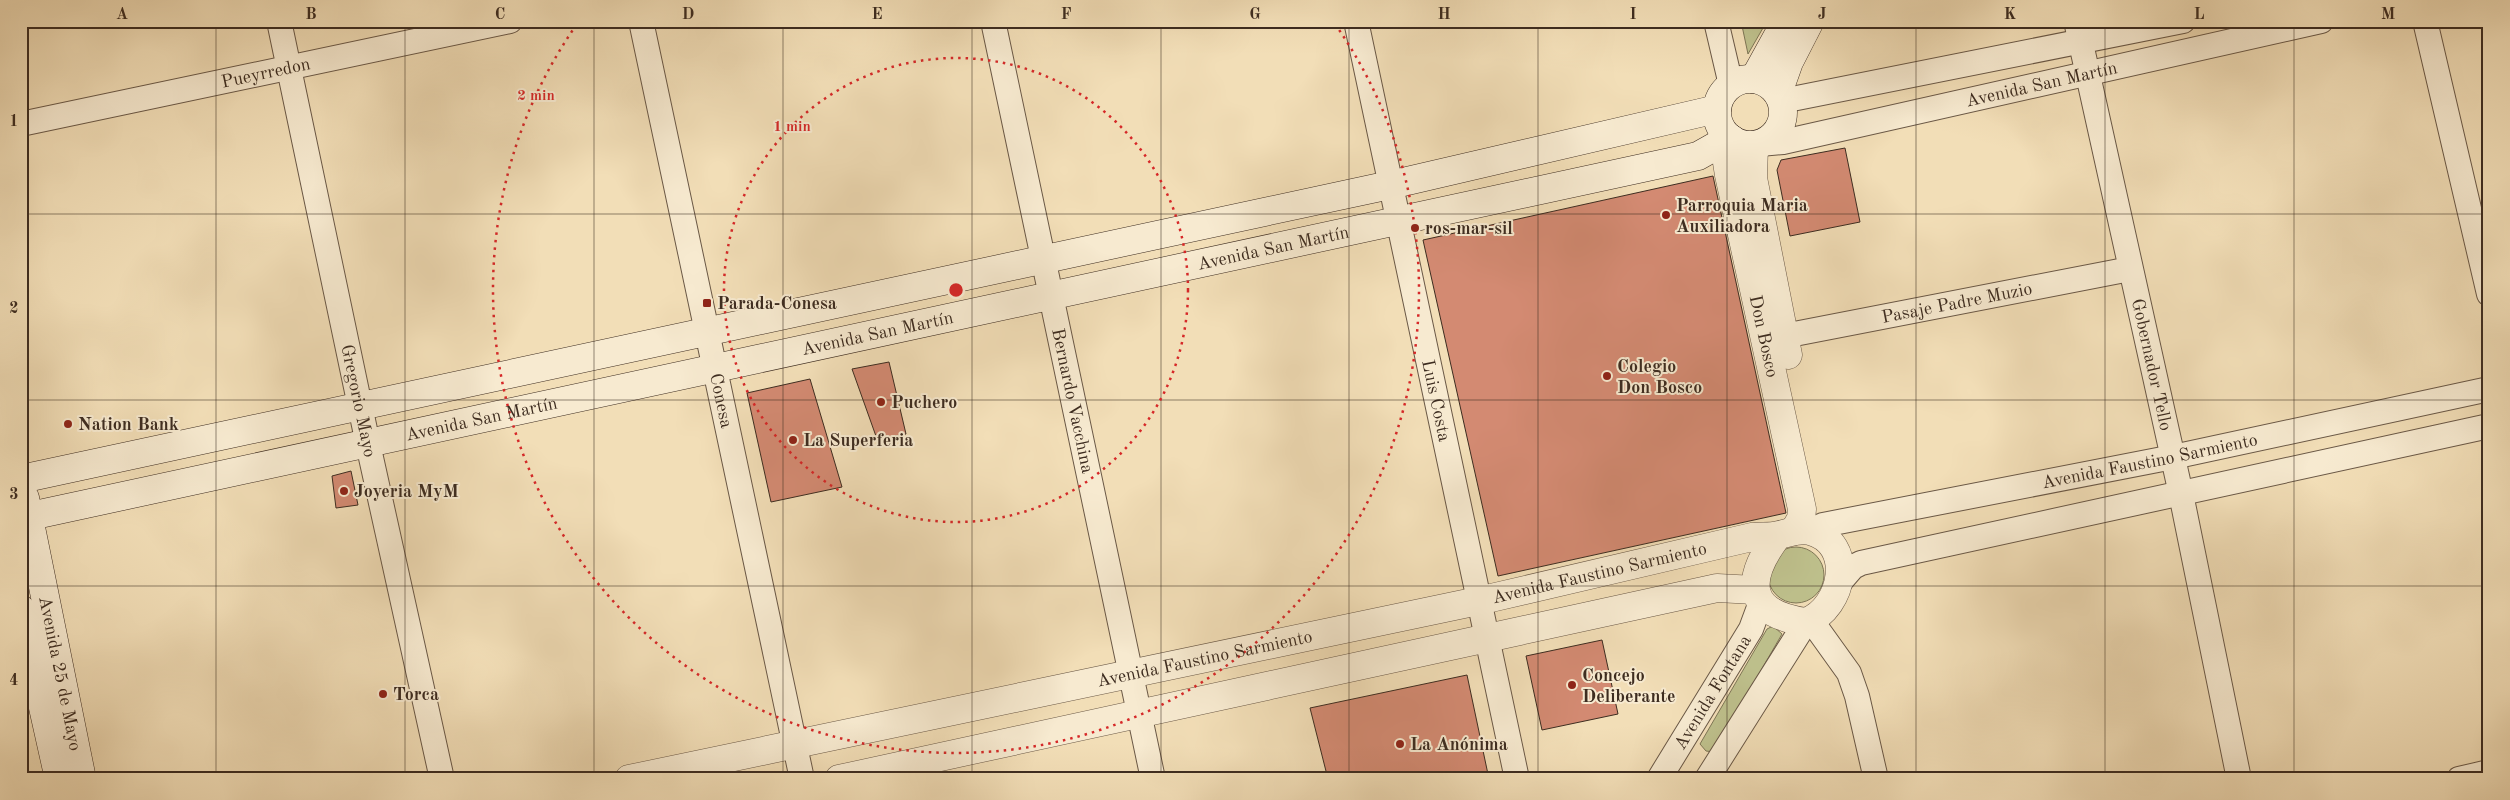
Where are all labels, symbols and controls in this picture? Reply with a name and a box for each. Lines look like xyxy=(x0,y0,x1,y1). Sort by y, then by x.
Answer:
text: A xyxy=(116,7,128,23)
text: B xyxy=(305,7,317,23)
text: C xyxy=(495,7,505,23)
text: D xyxy=(682,7,694,23)
text: E xyxy=(871,7,883,23)
text: F xyxy=(1061,7,1072,23)
text: G xyxy=(1249,7,1261,23)
text: H xyxy=(1437,7,1451,23)
text: I xyxy=(1629,7,1637,23)
text: J xyxy=(1818,7,1827,23)
text: K xyxy=(2004,7,2016,23)
text: L xyxy=(2194,7,2205,23)
text: M xyxy=(2381,7,2395,23)
street label: Pueyrredon xyxy=(220,55,312,92)
street label: Avenida San Martín xyxy=(1964,59,2119,111)
text: 2 min xyxy=(517,89,555,104)
text: 1 xyxy=(9,114,19,130)
text: 1 min xyxy=(773,120,811,135)
place label: Parroquia Maria Auxiliadora xyxy=(1676,197,1808,236)
marker: Parroquia Maria Auxiliadora xyxy=(1660,209,1672,221)
place label: ros-mar-sil xyxy=(1425,220,1513,238)
marker: ros-mar-sil xyxy=(1409,222,1421,234)
street label: Avenida San Martín xyxy=(1196,224,1351,274)
street label: Pasaje Padre Muzio xyxy=(1880,280,2034,327)
centre of rings xyxy=(947,281,965,299)
street label: Don Bosco xyxy=(1746,294,1781,379)
place label: Parada-Conesa xyxy=(717,295,837,313)
marker: Parada-Conesa xyxy=(701,297,713,309)
street label: Gobernador Tello xyxy=(2128,297,2175,433)
text: 2 xyxy=(9,301,19,317)
street label: Avenida San Martín xyxy=(800,309,955,359)
street label: Bernardo Vacchina xyxy=(1048,327,1096,475)
street label: Gregorio Mayo xyxy=(337,343,379,459)
street label: Luis Costa xyxy=(1418,358,1453,444)
place label: Colegio Don Bosco xyxy=(1617,358,1702,397)
marker: Colegio Don Bosco xyxy=(1601,370,1613,382)
street label: Conesa xyxy=(706,372,735,430)
street label: Avenida San Martín xyxy=(404,394,559,445)
place label: Puchero xyxy=(891,394,957,412)
marker: Puchero xyxy=(875,396,887,408)
place label: Nation Bank xyxy=(78,416,179,434)
marker: Nation Bank xyxy=(62,418,74,430)
street label: Avenida Faustino Sarmiento xyxy=(2040,431,2259,492)
place label: La Superferia xyxy=(803,432,913,450)
marker: La Superferia xyxy=(787,434,799,446)
place label: Joyeria MyM xyxy=(354,483,459,501)
marker: Joyeria MyM xyxy=(338,485,350,497)
text: 3 xyxy=(9,487,19,503)
street label: Avenida Faustino Sarmiento xyxy=(1490,540,1709,607)
street label: Avenida 25 de Mayo xyxy=(35,595,84,753)
street label: Avenida Faustino Sarmiento xyxy=(1095,628,1314,691)
street label: Avenida Fontana xyxy=(1671,632,1755,753)
place label: Concejo Deliberante xyxy=(1582,667,1676,706)
text: 4 xyxy=(9,673,19,689)
marker: Concejo Deliberante xyxy=(1566,679,1578,691)
place label: Torca xyxy=(393,686,439,704)
marker: Torca xyxy=(377,688,389,700)
place label: La Anónima xyxy=(1410,736,1508,754)
marker: La Anónima xyxy=(1394,738,1406,750)

